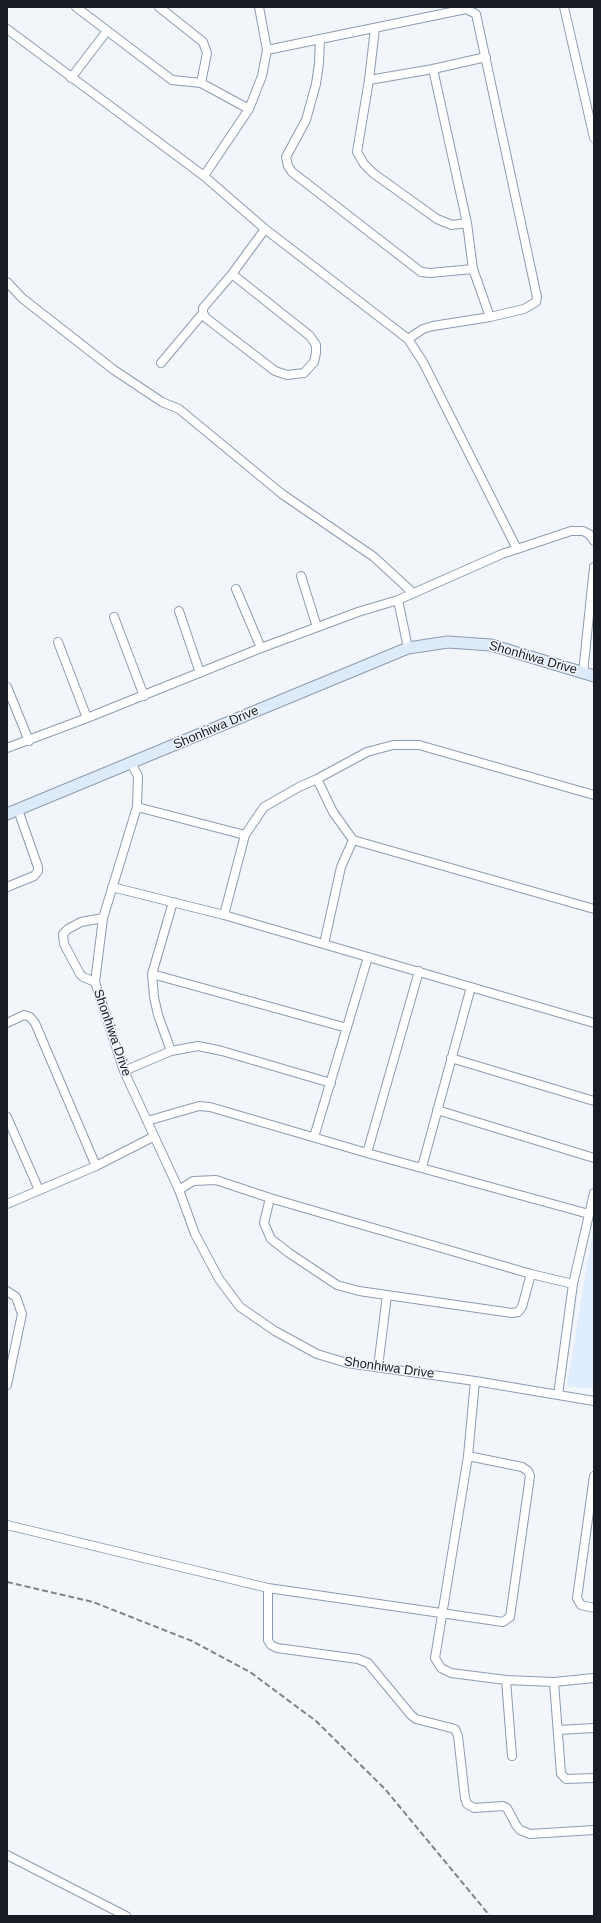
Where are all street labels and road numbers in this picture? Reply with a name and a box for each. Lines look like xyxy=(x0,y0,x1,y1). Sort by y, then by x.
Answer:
street label: Shonhiwa Drive xyxy=(487,638,579,678)
street label: Shonhiwa Drive xyxy=(171,703,261,753)
street label: Shonhiwa Drive xyxy=(90,987,134,1079)
street label: Shonhiwa Drive xyxy=(343,1354,435,1382)

